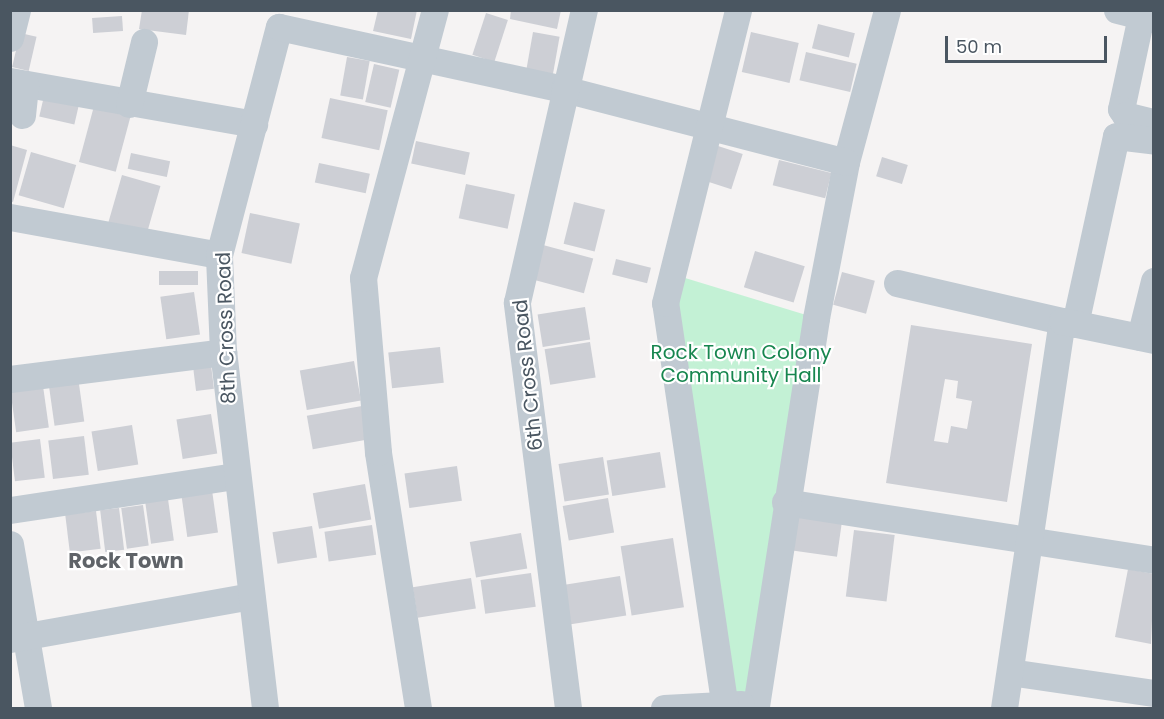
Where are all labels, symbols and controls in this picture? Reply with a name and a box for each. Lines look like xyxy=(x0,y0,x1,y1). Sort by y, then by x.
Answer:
scale bar xyxy=(948,24,1110,62)
text: 50 m xyxy=(956,34,1002,59)
street label: 8th Cross Road xyxy=(211,252,241,404)
street label: 6th Cross Road xyxy=(508,298,548,452)
park label: Rock Town Colony Community Hall xyxy=(651,340,831,387)
district label: Rock Town xyxy=(68,548,184,574)

